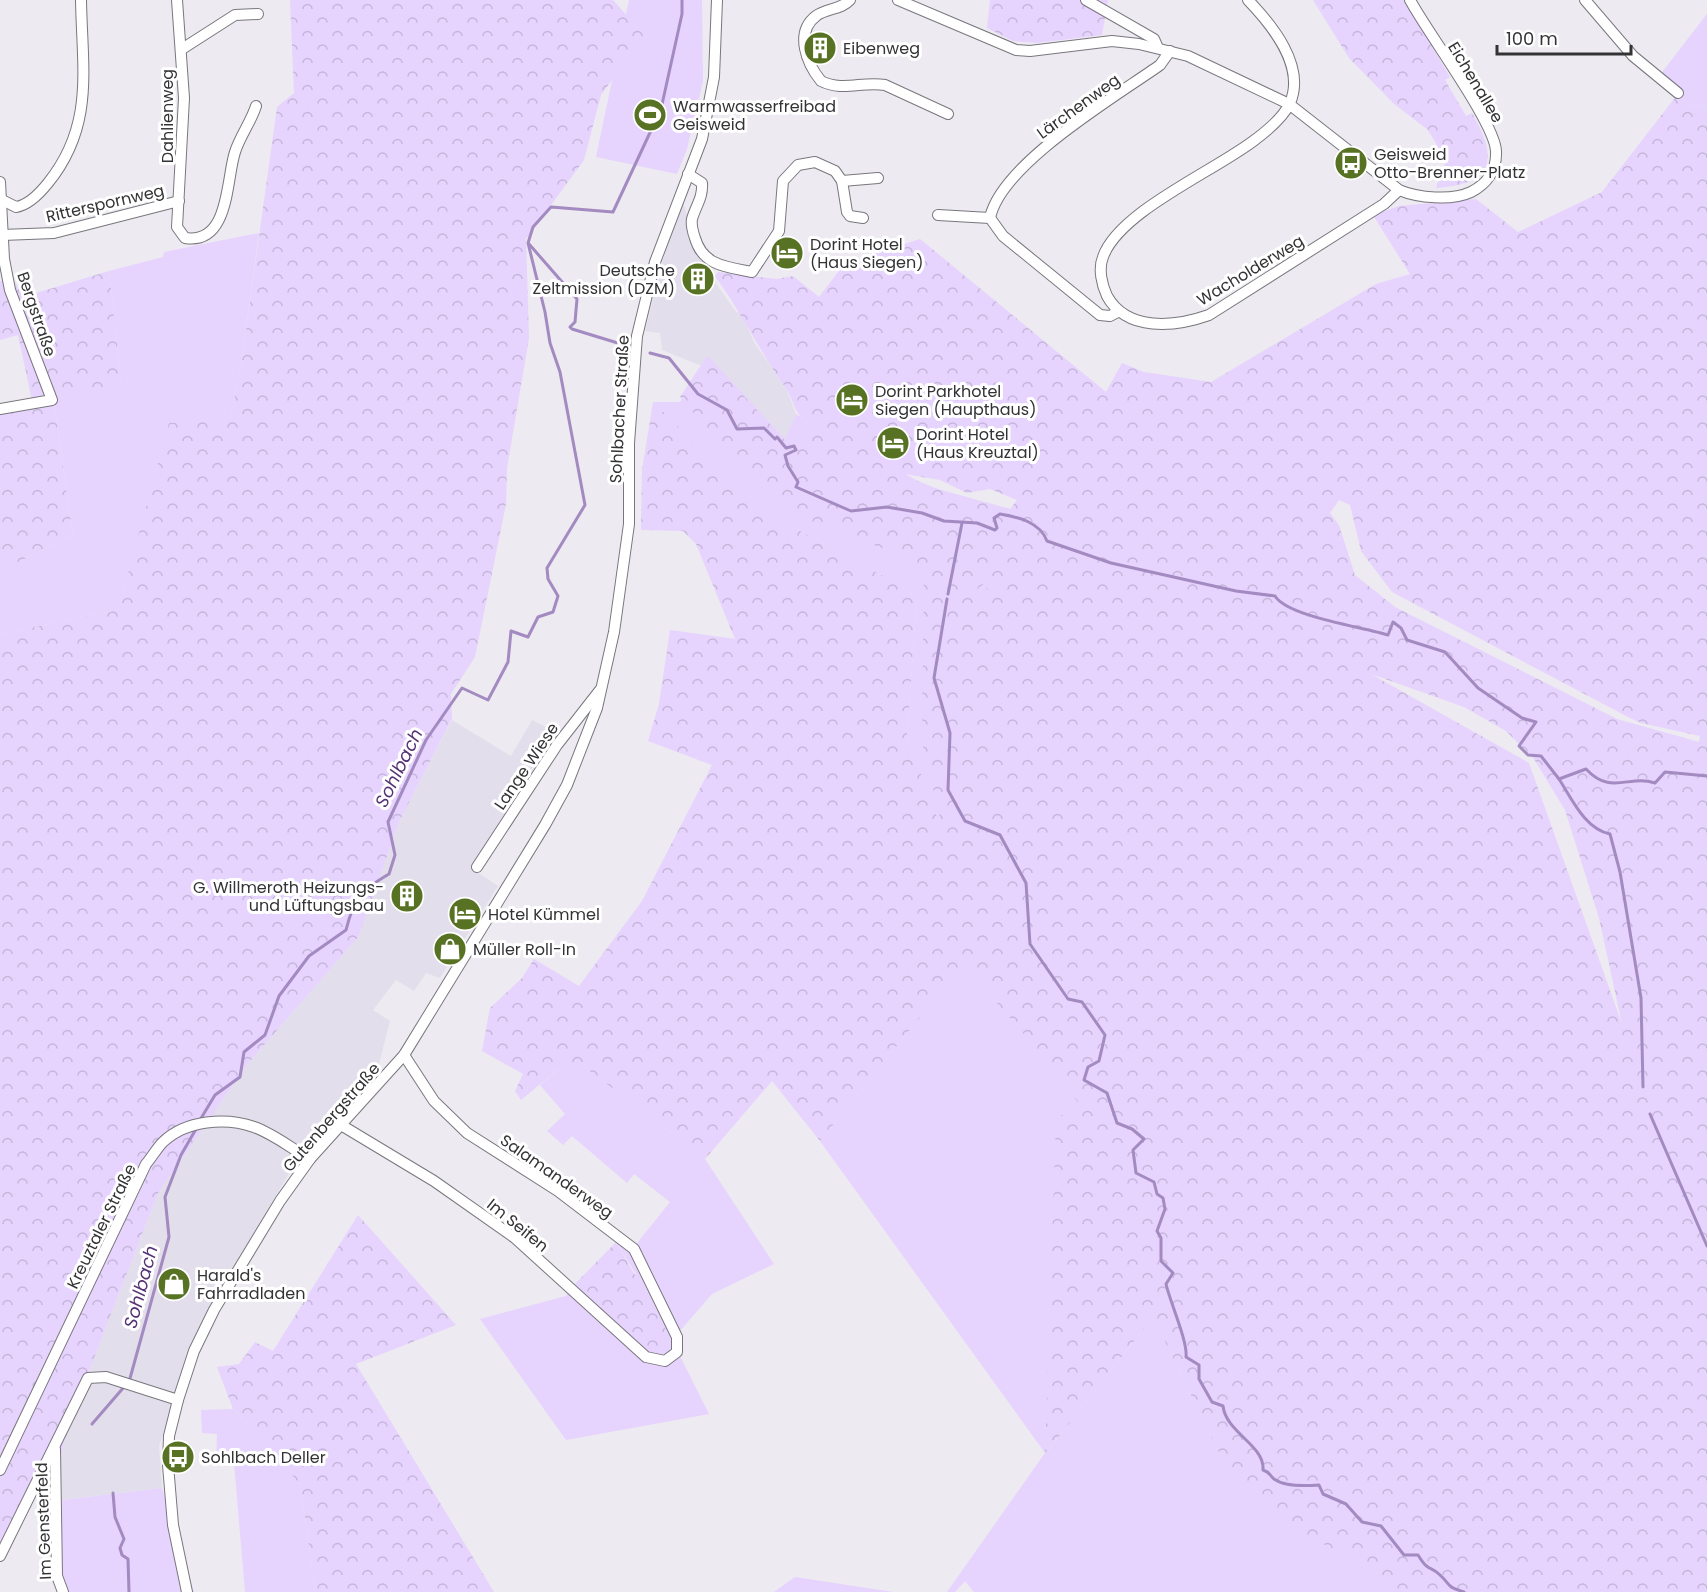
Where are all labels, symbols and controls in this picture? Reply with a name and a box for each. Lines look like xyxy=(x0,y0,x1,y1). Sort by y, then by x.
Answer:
scale bar xyxy=(1497,18,1630,56)
text: 100 m xyxy=(1506,26,1558,51)
building icon: Eibenweg xyxy=(802,30,838,66)
place label: Eibenweg xyxy=(843,37,920,60)
street label: Eichenallee xyxy=(1442,37,1509,127)
street label: Lärchenweg xyxy=(1032,68,1125,144)
street label: Dahlienweg xyxy=(156,69,179,163)
place label: Warmwasserfreibad Geisweid xyxy=(673,95,836,136)
sports icon: Warmwasserfreibad Geisweid xyxy=(632,97,668,133)
place label: Geisweid Otto-Brenner-Platz xyxy=(1374,143,1525,184)
bus stop icon: Geisweid Otto-Brenner-Platz xyxy=(1333,145,1369,181)
street label: Ritterspornweg xyxy=(44,179,166,228)
street label: Wacholderweg xyxy=(1192,229,1308,311)
place label: Dorint Hotel (Haus Siegen) xyxy=(810,233,924,274)
hotel icon: Dorint Hotel (Haus Siegen) xyxy=(769,235,805,271)
place label: Deutsche Zeltmission (DZM) xyxy=(533,259,675,300)
building icon: Deutsche Zeltmission (DZM) xyxy=(680,261,716,297)
street label: Bergstraße xyxy=(11,269,62,360)
street label: Sohlbacher Straße xyxy=(604,334,635,484)
place label: Dorint Parkhotel Siegen (Haupthaus) xyxy=(875,380,1036,421)
hotel icon: Dorint Parkhotel Siegen (Haupthaus) xyxy=(834,382,870,418)
place label: Dorint Hotel (Haus Kreuztal) xyxy=(916,423,1039,464)
hotel icon: Dorint Hotel (Haus Kreuztal) xyxy=(875,425,911,461)
street label: Lange Wiese xyxy=(489,718,564,814)
water label: Sohlbach xyxy=(369,724,428,811)
place label: G. Willmeroth Heizungs- und Lüftungsbau xyxy=(193,876,384,917)
building icon: G. Willmeroth Heizungs- und Lüftungsbau xyxy=(389,878,425,914)
hotel icon: Hotel Kümmel xyxy=(447,896,483,932)
place label: Hotel Kümmel xyxy=(488,903,600,926)
shop icon: Müller Roll-In xyxy=(432,931,468,967)
place label: Müller Roll-In xyxy=(473,938,576,961)
street label: Gutenbergstraße xyxy=(277,1058,385,1177)
street label: Salamanderweg xyxy=(496,1129,618,1224)
street label: Kreuztaler Straße xyxy=(61,1160,142,1293)
street label: Im Seifen xyxy=(482,1193,553,1257)
water label: Sohlbach xyxy=(117,1243,164,1331)
place label: Harald's Fahrradladen xyxy=(197,1264,305,1305)
shop icon: Harald's Fahrradladen xyxy=(156,1266,192,1302)
bus stop icon: Sohlbach Deller xyxy=(160,1439,196,1475)
place label: Sohlbach Deller xyxy=(201,1446,326,1469)
street label: Im Gensterfeld xyxy=(30,1462,57,1580)

